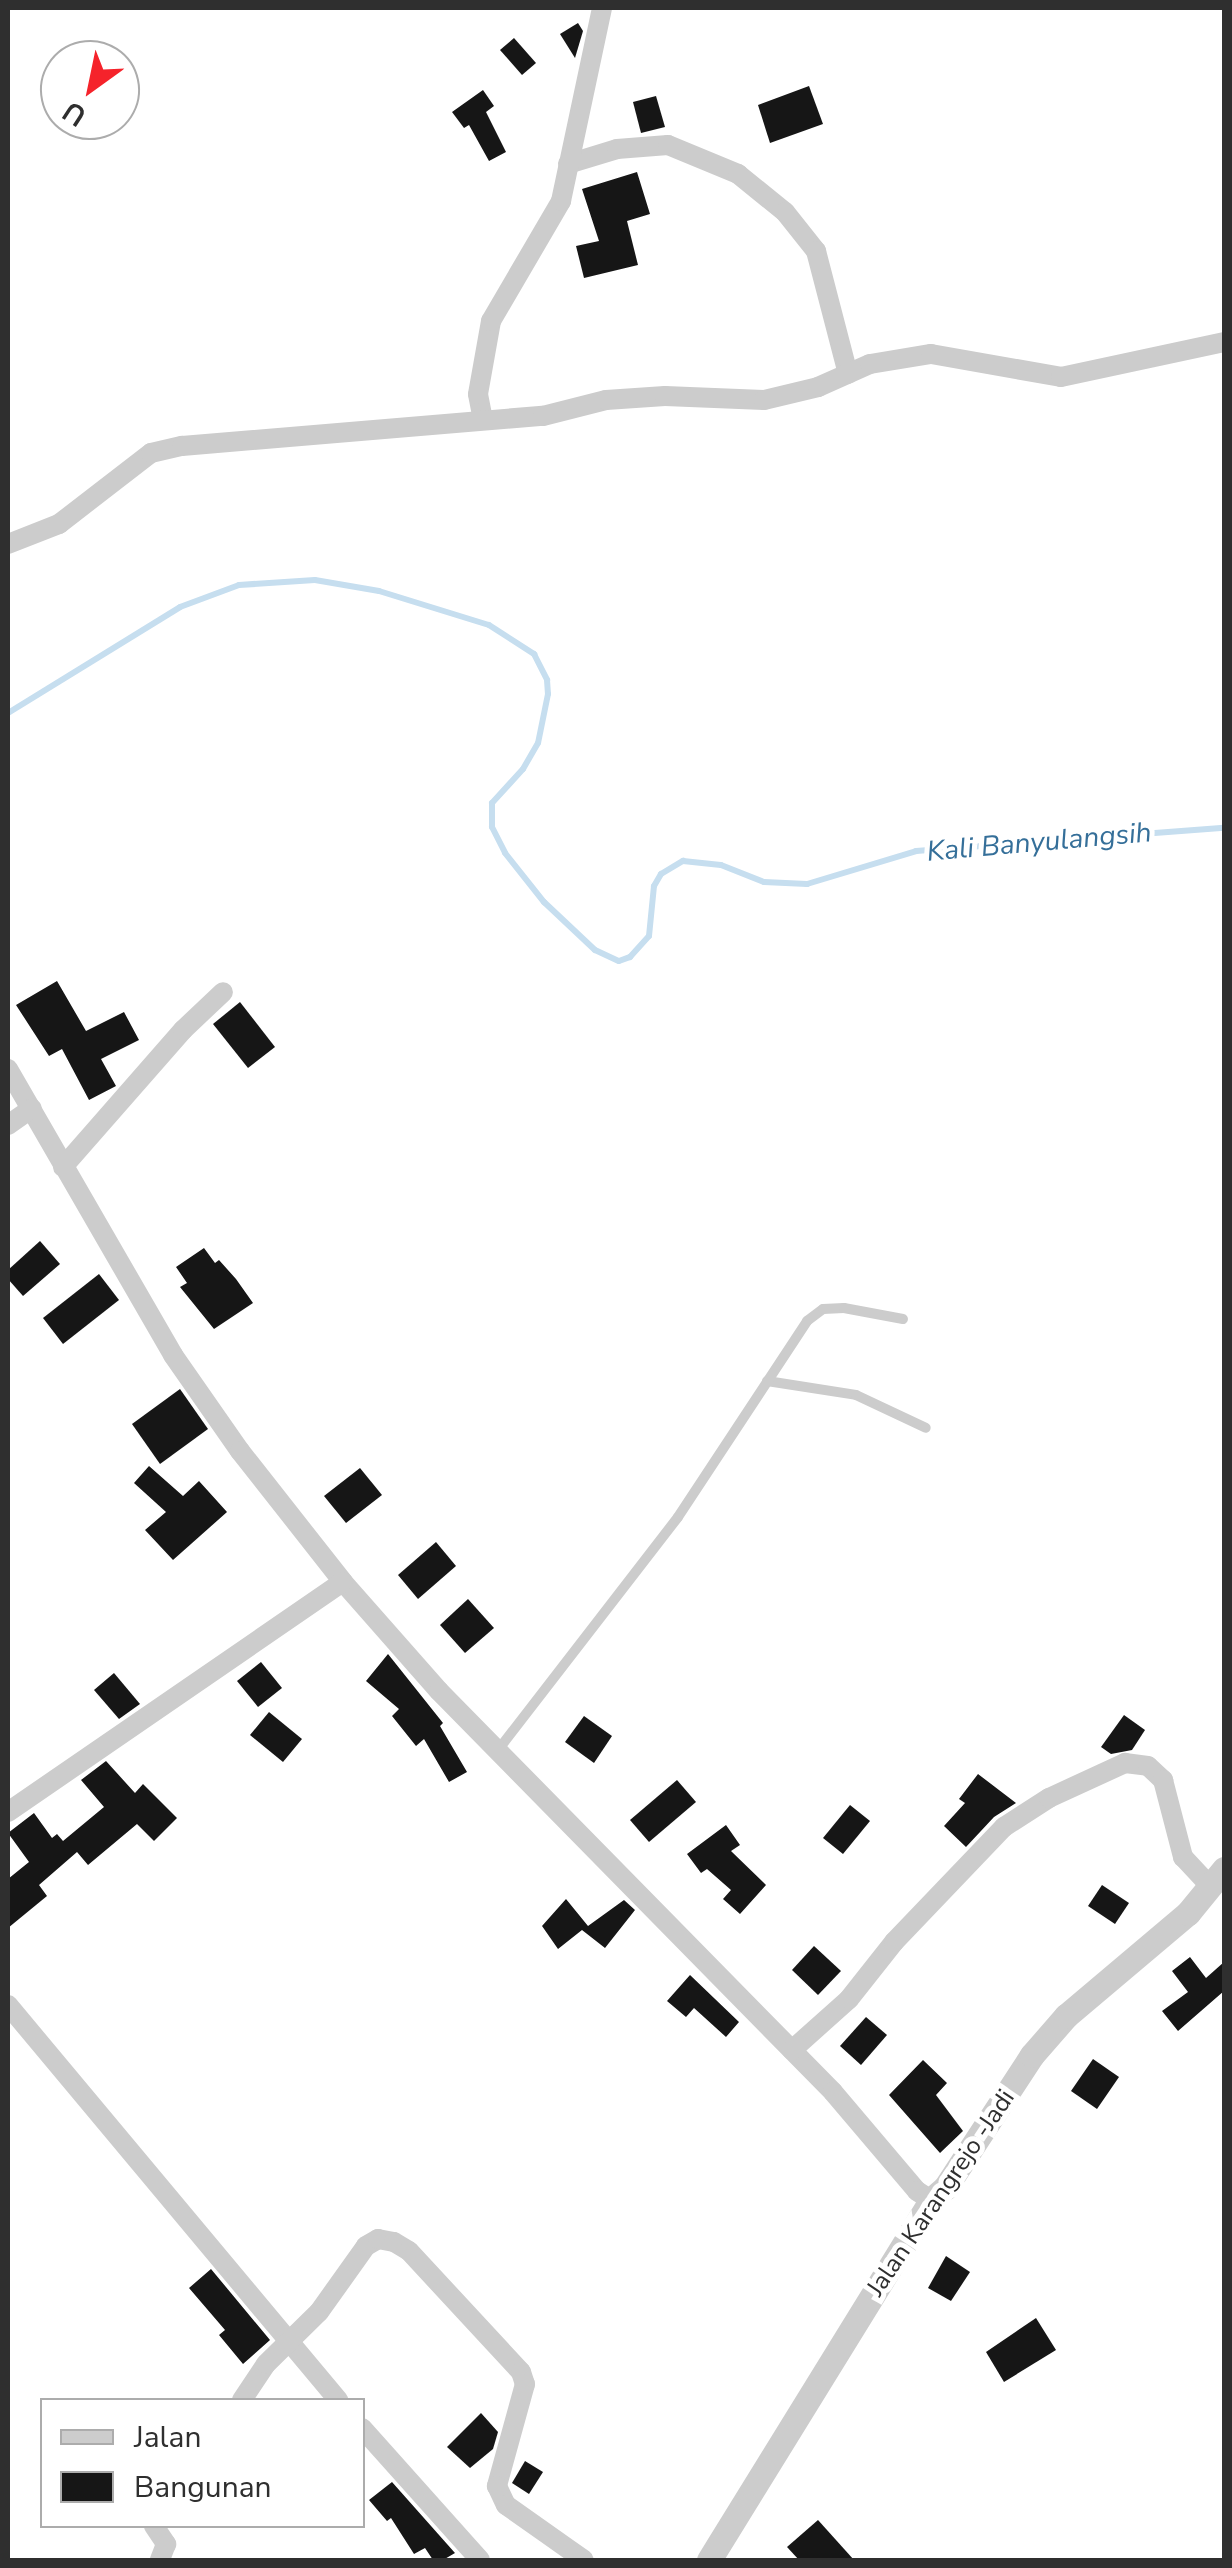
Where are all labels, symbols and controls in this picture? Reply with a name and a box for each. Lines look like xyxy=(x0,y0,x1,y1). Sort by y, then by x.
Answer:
north arrow xyxy=(40,40,140,140)
text: U xyxy=(56,92,94,135)
water label: Kali Banyulangsih xyxy=(925,815,1153,869)
street label: Jalan Karangrejo -Jadi xyxy=(861,2084,1021,2302)
legend xyxy=(40,2398,365,2528)
text: Jalan xyxy=(134,2417,201,2458)
text: Bangunan xyxy=(134,2467,272,2508)

